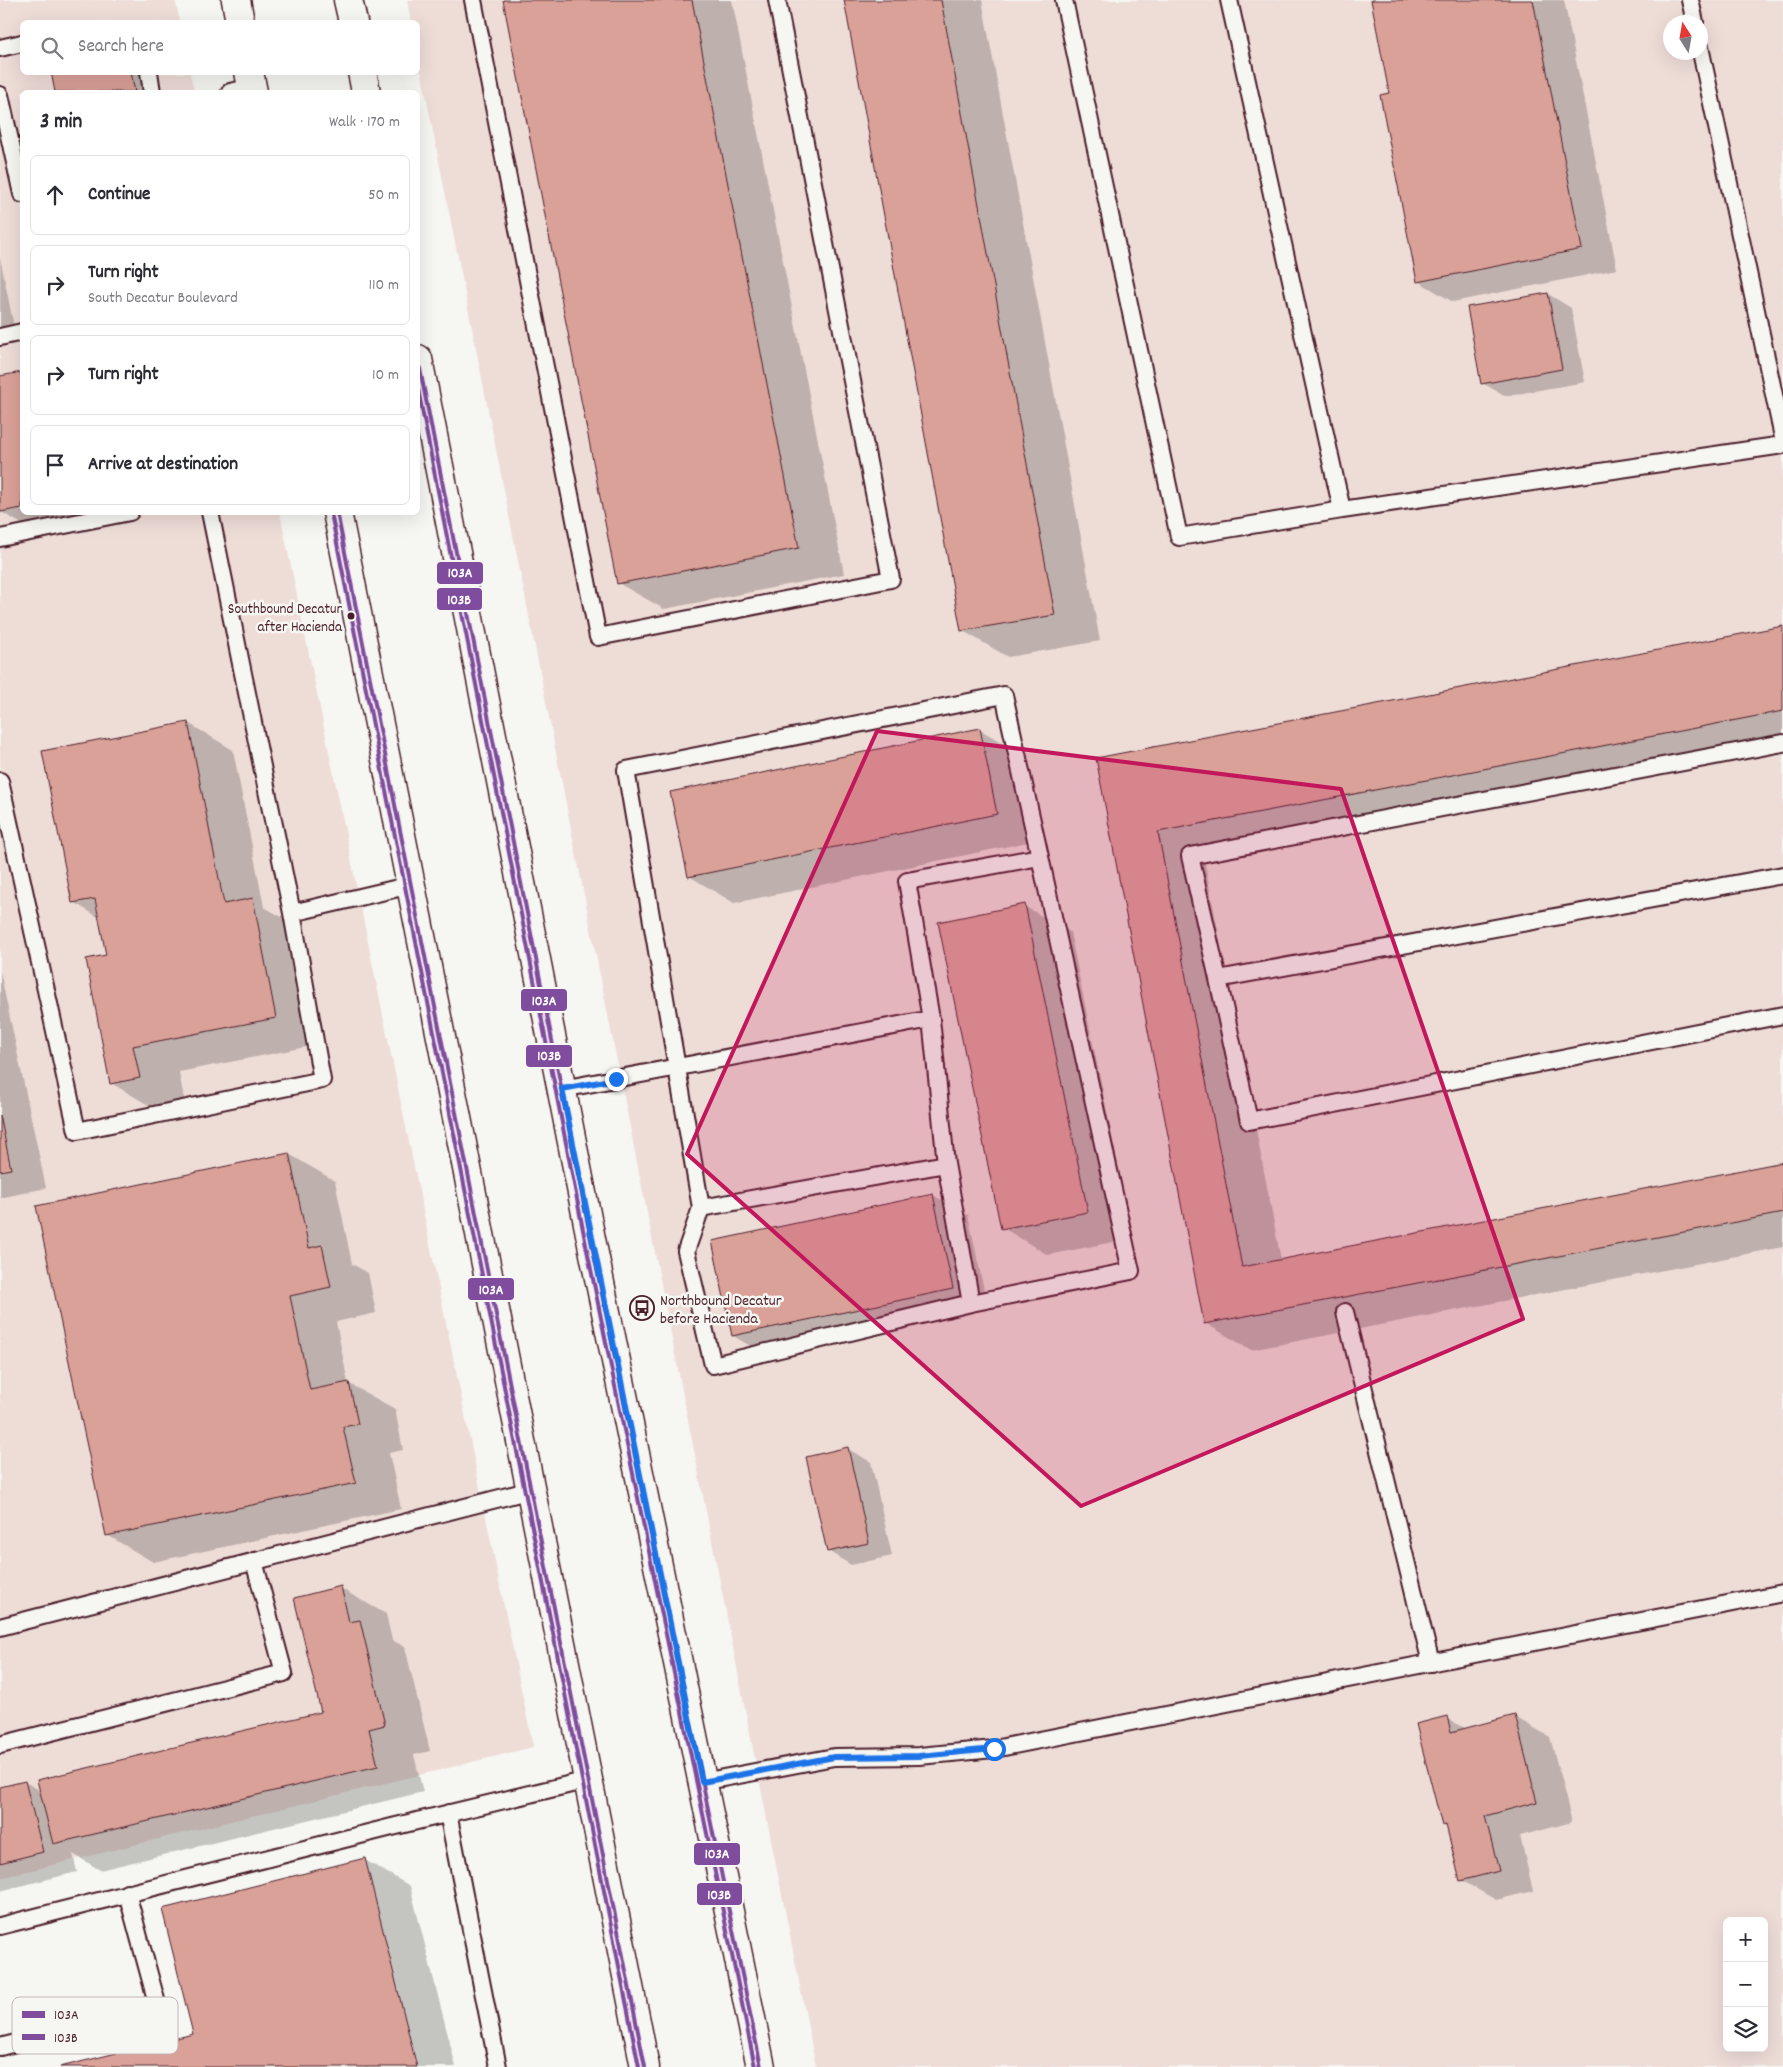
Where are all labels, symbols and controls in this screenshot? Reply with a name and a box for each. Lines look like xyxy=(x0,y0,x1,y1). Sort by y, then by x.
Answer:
north arrow xyxy=(1663,15,1708,60)
search box xyxy=(20,20,420,75)
icon: search xyxy=(38,34,66,62)
text: Search here xyxy=(78,34,164,61)
text: 3 min xyxy=(40,108,82,138)
text: Walk · 170 m xyxy=(329,111,400,134)
icon: ahead xyxy=(41,181,69,209)
text: Continue xyxy=(88,182,150,209)
text: 50 m xyxy=(368,184,399,207)
text: Turn right xyxy=(88,260,159,287)
icon: right xyxy=(41,271,69,299)
text: 110 m xyxy=(369,274,399,297)
text: South Decatur Boulevard xyxy=(88,287,238,310)
icon: right xyxy=(41,361,69,389)
text: Turn right xyxy=(88,362,159,389)
text: 10 m xyxy=(372,364,399,387)
icon: arrive xyxy=(41,451,69,479)
text: Arrive at destination xyxy=(88,452,238,479)
line badge: 103A xyxy=(436,561,484,585)
text: 103A xyxy=(448,564,473,584)
line badge: 103B xyxy=(436,587,483,611)
text: 103B xyxy=(447,591,471,611)
place label: Southbound Decatur after Hacienda xyxy=(228,599,343,639)
marker: Southbound Decatur after Hacienda xyxy=(346,611,356,621)
line badge: 103A xyxy=(520,988,568,1012)
text: 103A xyxy=(532,992,557,1012)
line badge: 103B xyxy=(525,1044,573,1068)
text: 103B xyxy=(537,1047,561,1067)
route end xyxy=(605,1068,628,1091)
line badge: 103A xyxy=(467,1277,515,1301)
text: 103A xyxy=(479,1281,504,1301)
place label: Northbound Decatur before Hacienda xyxy=(660,1290,782,1331)
bus stop icon: Northbound Decatur before Hacienda xyxy=(629,1295,655,1321)
route start xyxy=(983,1738,1006,1761)
line badge: 103A xyxy=(693,1842,741,1866)
text: 103A xyxy=(705,1845,730,1865)
line badge: 103B xyxy=(696,1882,743,1906)
text: 103B xyxy=(707,1886,731,1906)
map controls xyxy=(1723,1917,1768,2052)
button: + xyxy=(1723,1917,1768,1962)
button: − xyxy=(1723,1962,1768,2007)
legend xyxy=(12,1997,178,2054)
text: 103A xyxy=(54,2006,79,2026)
button: layers xyxy=(1723,2007,1768,2052)
text: 103B xyxy=(54,2029,78,2049)

